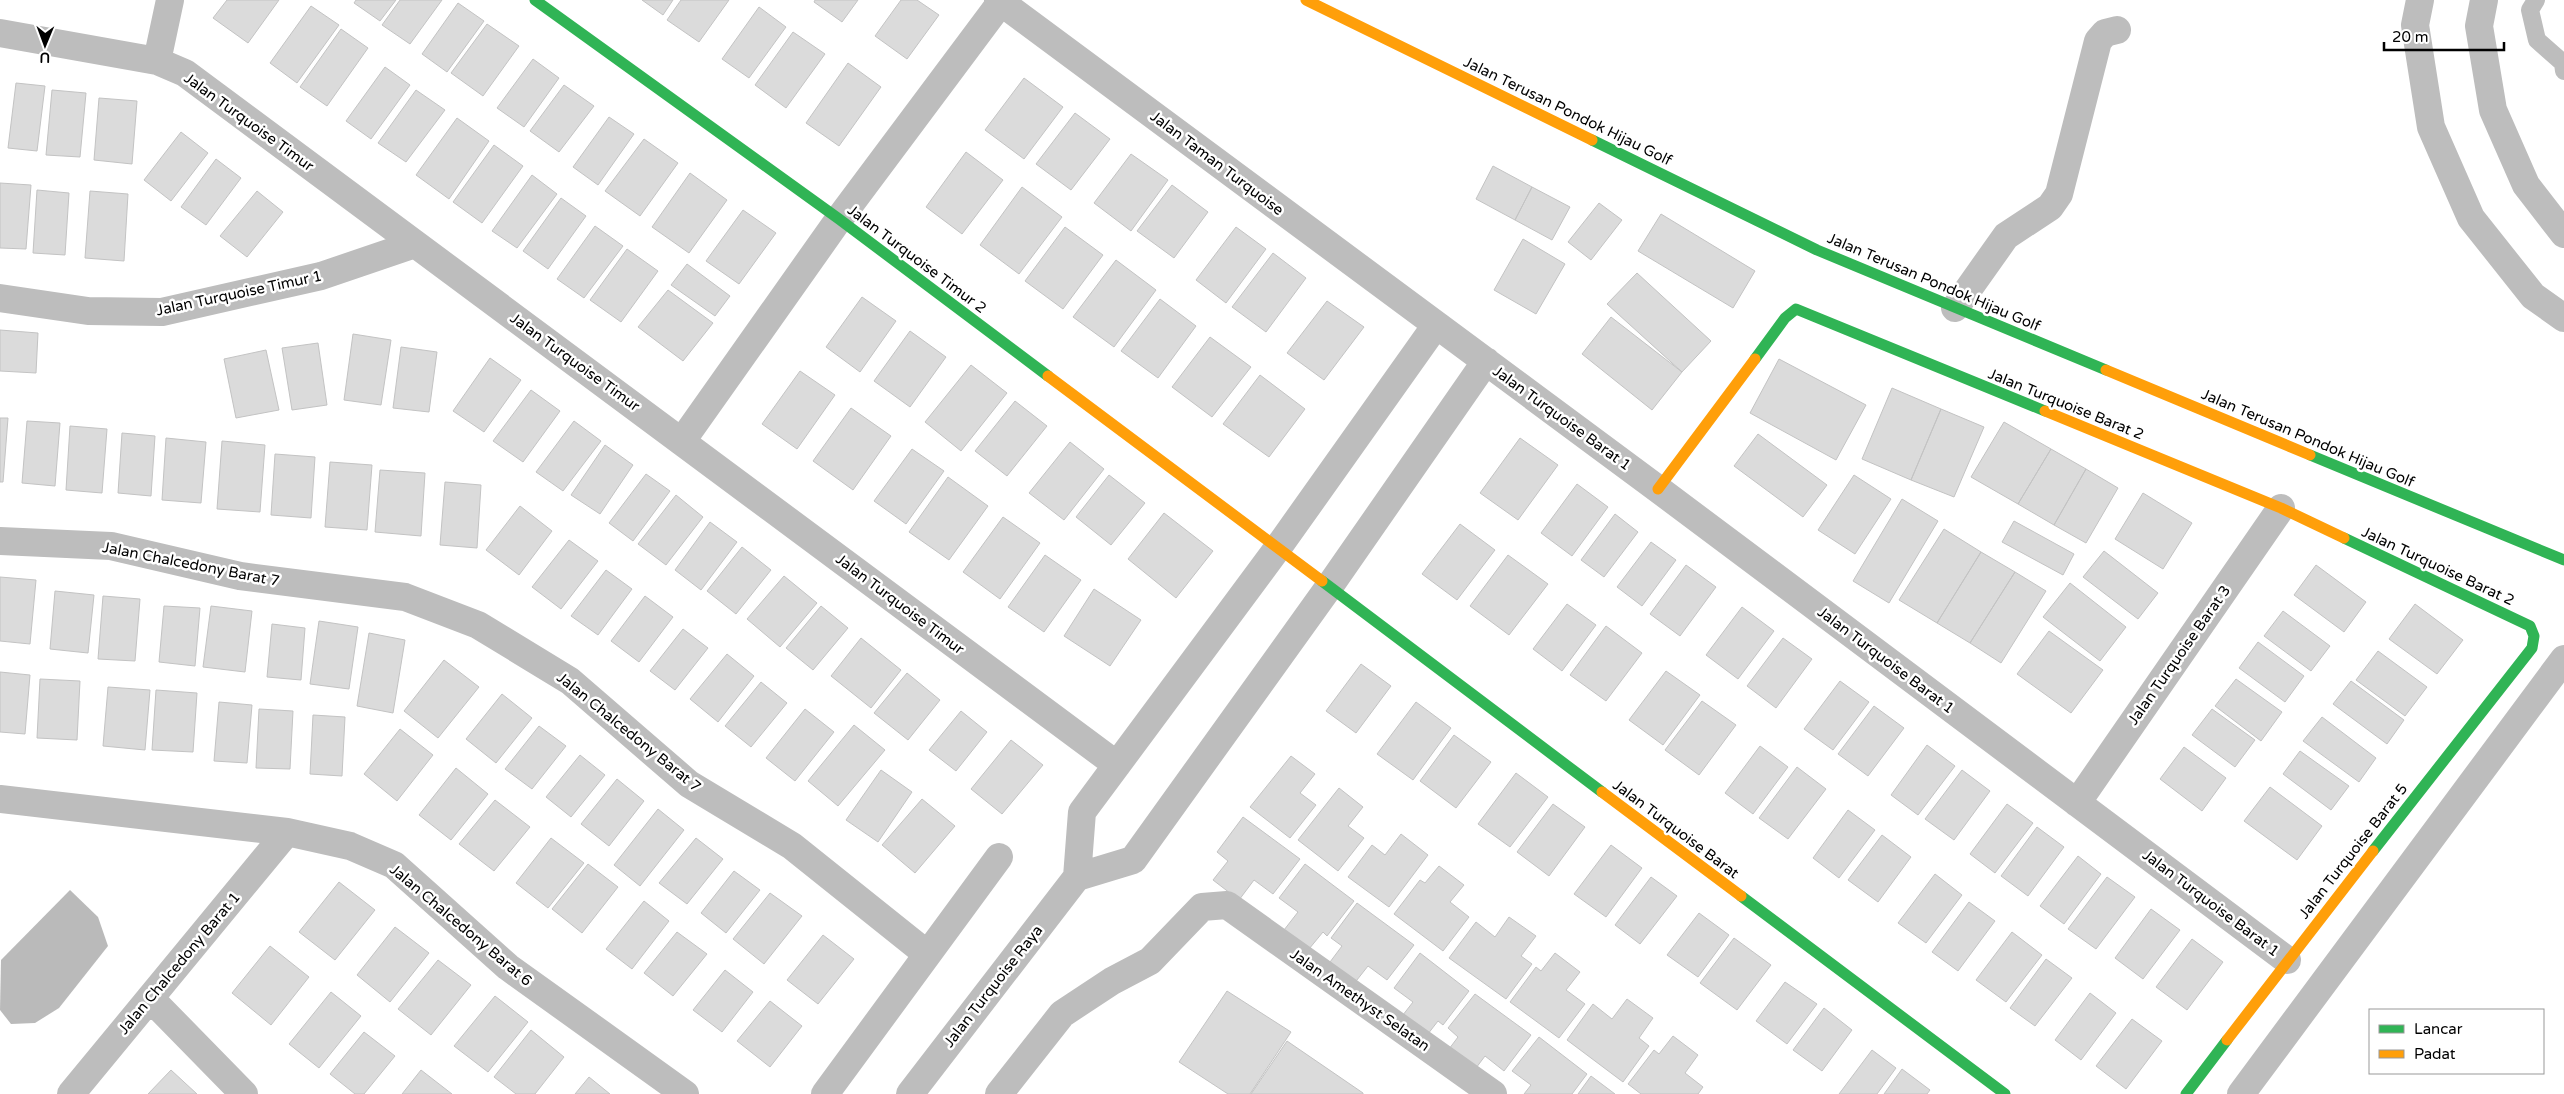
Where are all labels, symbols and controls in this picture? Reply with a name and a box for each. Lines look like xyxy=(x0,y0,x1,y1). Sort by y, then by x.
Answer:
north arrow xyxy=(20,20,70,70)
scale bar xyxy=(2384,20,2504,52)
text: 20 m xyxy=(2392,28,2429,46)
text: U xyxy=(39,49,50,66)
street label: Jalan Terusan Pondok Hijau Golf xyxy=(1461,53,1675,170)
street label: Jalan Turquoise Timur xyxy=(181,69,318,175)
street label: Jalan Taman Turquoise xyxy=(1147,107,1287,219)
street label: Jalan Turquoise Timur 2 xyxy=(844,201,990,317)
street label: Jalan Terusan Pondok Hijau Golf xyxy=(1825,229,2043,335)
street label: Jalan Turquoise Timur 1 xyxy=(154,267,324,319)
street label: Jalan Turquoise Timur xyxy=(507,309,644,415)
street label: Jalan Turquoise Barat 1 xyxy=(1489,362,1635,474)
street label: Jalan Turquoise Barat 2 xyxy=(1985,364,2147,444)
street label: Jalan Terusan Pondok Hijau Golf xyxy=(2199,385,2417,491)
street label: Jalan Turquoise Barat 2 xyxy=(2359,523,2517,609)
street label: Jalan Chalcedony Barat 7 xyxy=(101,538,281,590)
street label: Jalan Turquoise Timur xyxy=(832,550,968,658)
street label: Jalan Turquoise Barat 3 xyxy=(2124,582,2234,728)
street label: Jalan Turquoise Barat 1 xyxy=(1814,603,1958,717)
street label: Jalan Chalcedony Barat 7 xyxy=(553,668,705,796)
street label: Jalan Turquoise Barat xyxy=(1609,776,1743,882)
street label: Jalan Turquoise Barat 5 xyxy=(2295,780,2411,922)
street label: Jalan Turquoise Barat 1 xyxy=(2139,846,2283,960)
street label: Jalan Chalcedony Barat 6 xyxy=(386,860,536,990)
street label: Jalan Chalcedony Barat 1 xyxy=(114,888,244,1038)
street label: Jalan Turquoise Raya xyxy=(940,921,1046,1051)
street label: Jalan Amethyst Selatan xyxy=(1287,945,1433,1055)
legend xyxy=(2369,1009,2544,1074)
text: Lancar xyxy=(2414,1020,2463,1038)
text: Padat xyxy=(2414,1045,2456,1063)

